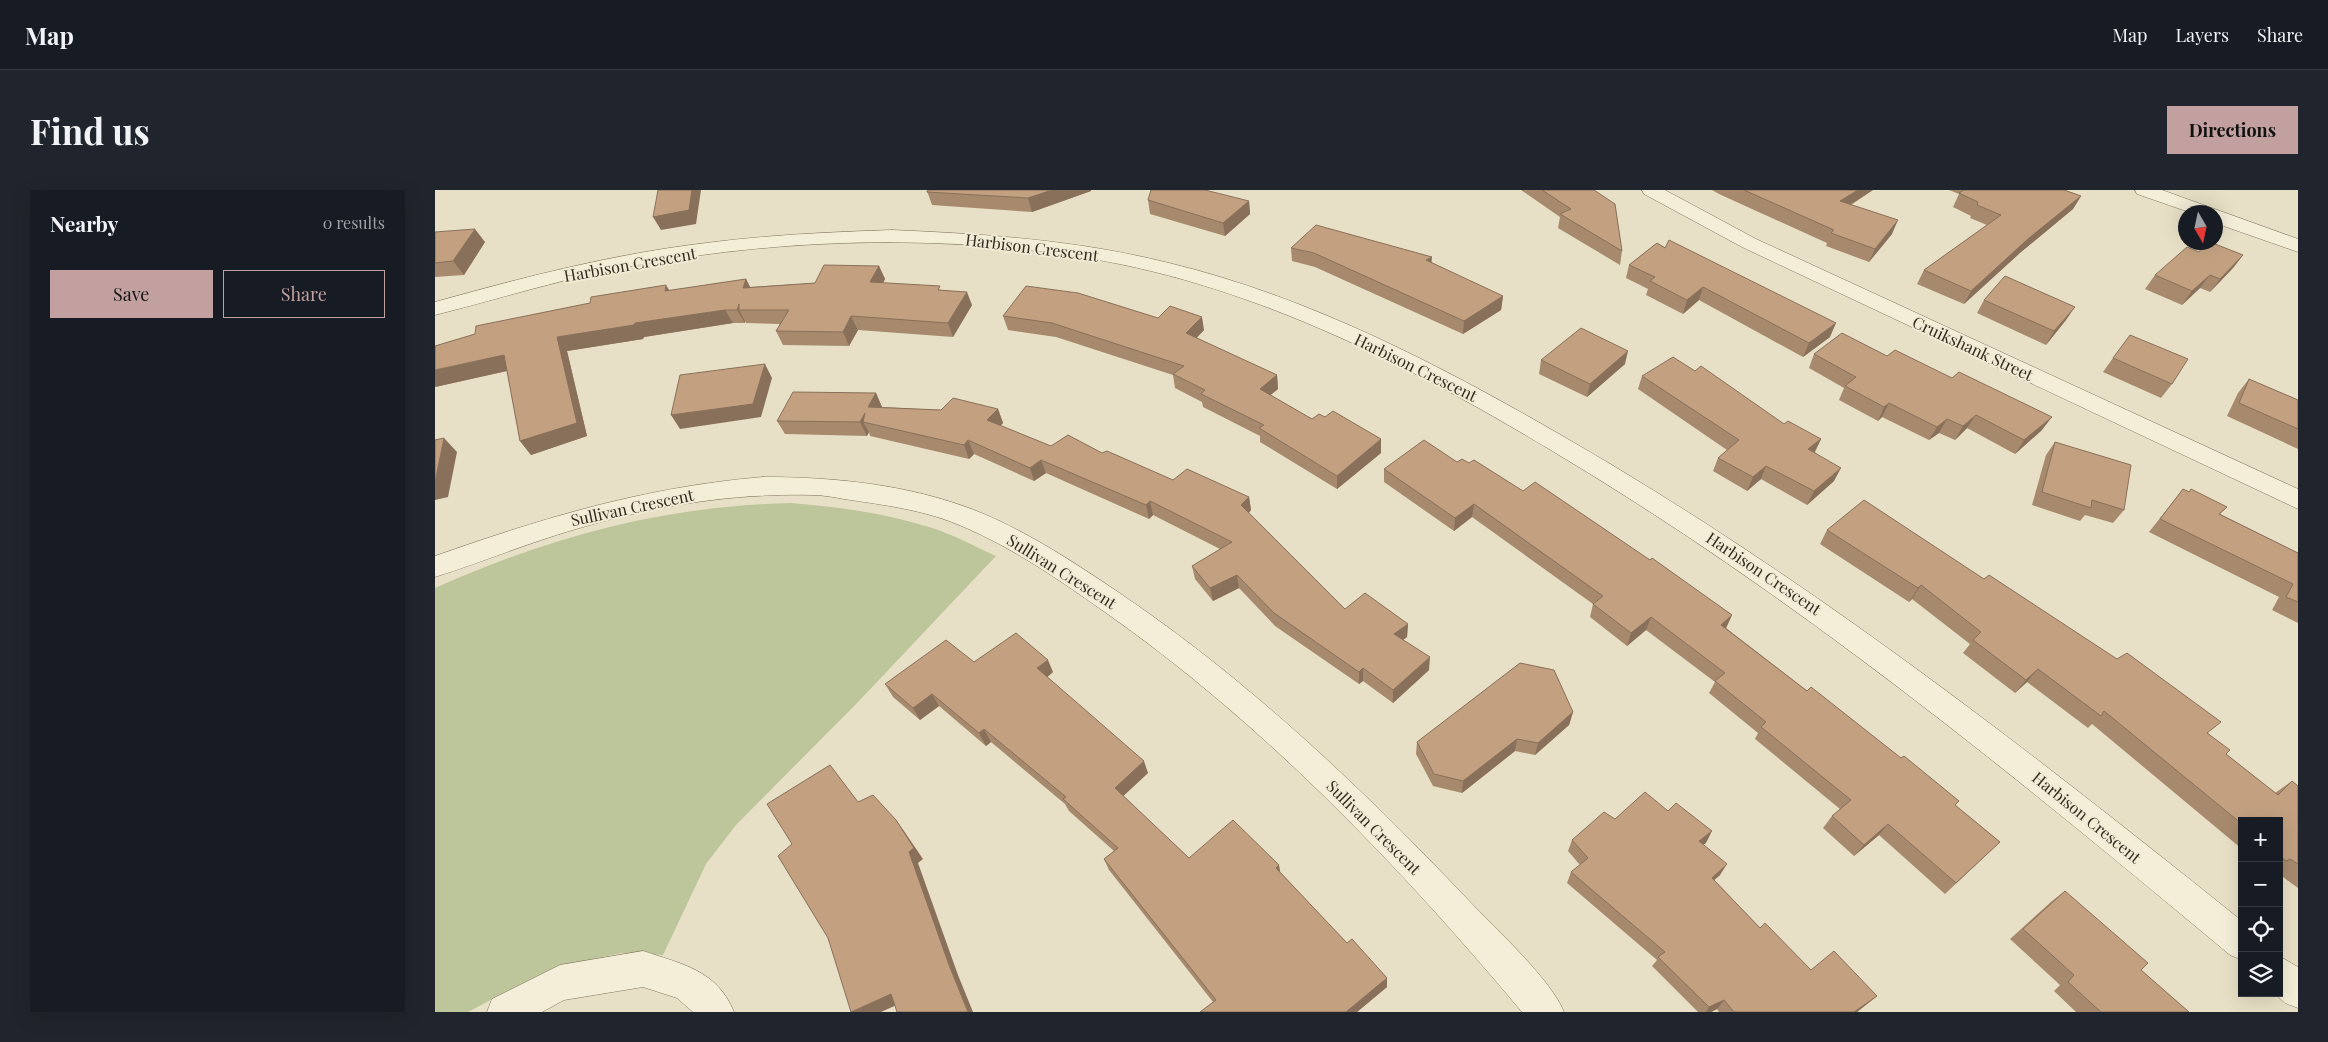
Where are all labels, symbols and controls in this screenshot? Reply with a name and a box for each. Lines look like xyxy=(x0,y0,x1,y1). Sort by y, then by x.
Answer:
text: Map xyxy=(25,19,74,51)
text: Map xyxy=(2112,23,2147,47)
text: Layers xyxy=(2175,23,2229,47)
text: Share xyxy=(2257,23,2303,47)
button: Directions xyxy=(2167,106,2298,154)
text: Find us xyxy=(30,107,150,154)
north arrow xyxy=(2178,205,2223,250)
text: Nearby xyxy=(50,209,119,237)
text: 0 results xyxy=(323,212,385,233)
street label: Harbison Crescent xyxy=(964,228,1100,266)
street label: Harbison Crescent xyxy=(562,242,698,286)
button: Save xyxy=(50,270,213,318)
button: Share xyxy=(223,270,385,318)
street label: Cruikshank Street xyxy=(1909,311,2037,385)
street label: Harbison Crescent xyxy=(1351,328,1481,406)
street label: Sullivan Crescent xyxy=(569,484,696,530)
street label: Harbison Crescent xyxy=(1703,527,1826,619)
street label: Sullivan Crescent xyxy=(1003,529,1121,613)
street label: Harbison Crescent xyxy=(2028,767,2146,868)
street label: Sullivan Crescent xyxy=(1322,775,1426,879)
map controls xyxy=(2238,817,2283,997)
button: + xyxy=(2238,817,2283,862)
button: − xyxy=(2238,862,2283,907)
button: locate xyxy=(2238,907,2283,952)
button: layers xyxy=(2238,952,2283,997)

